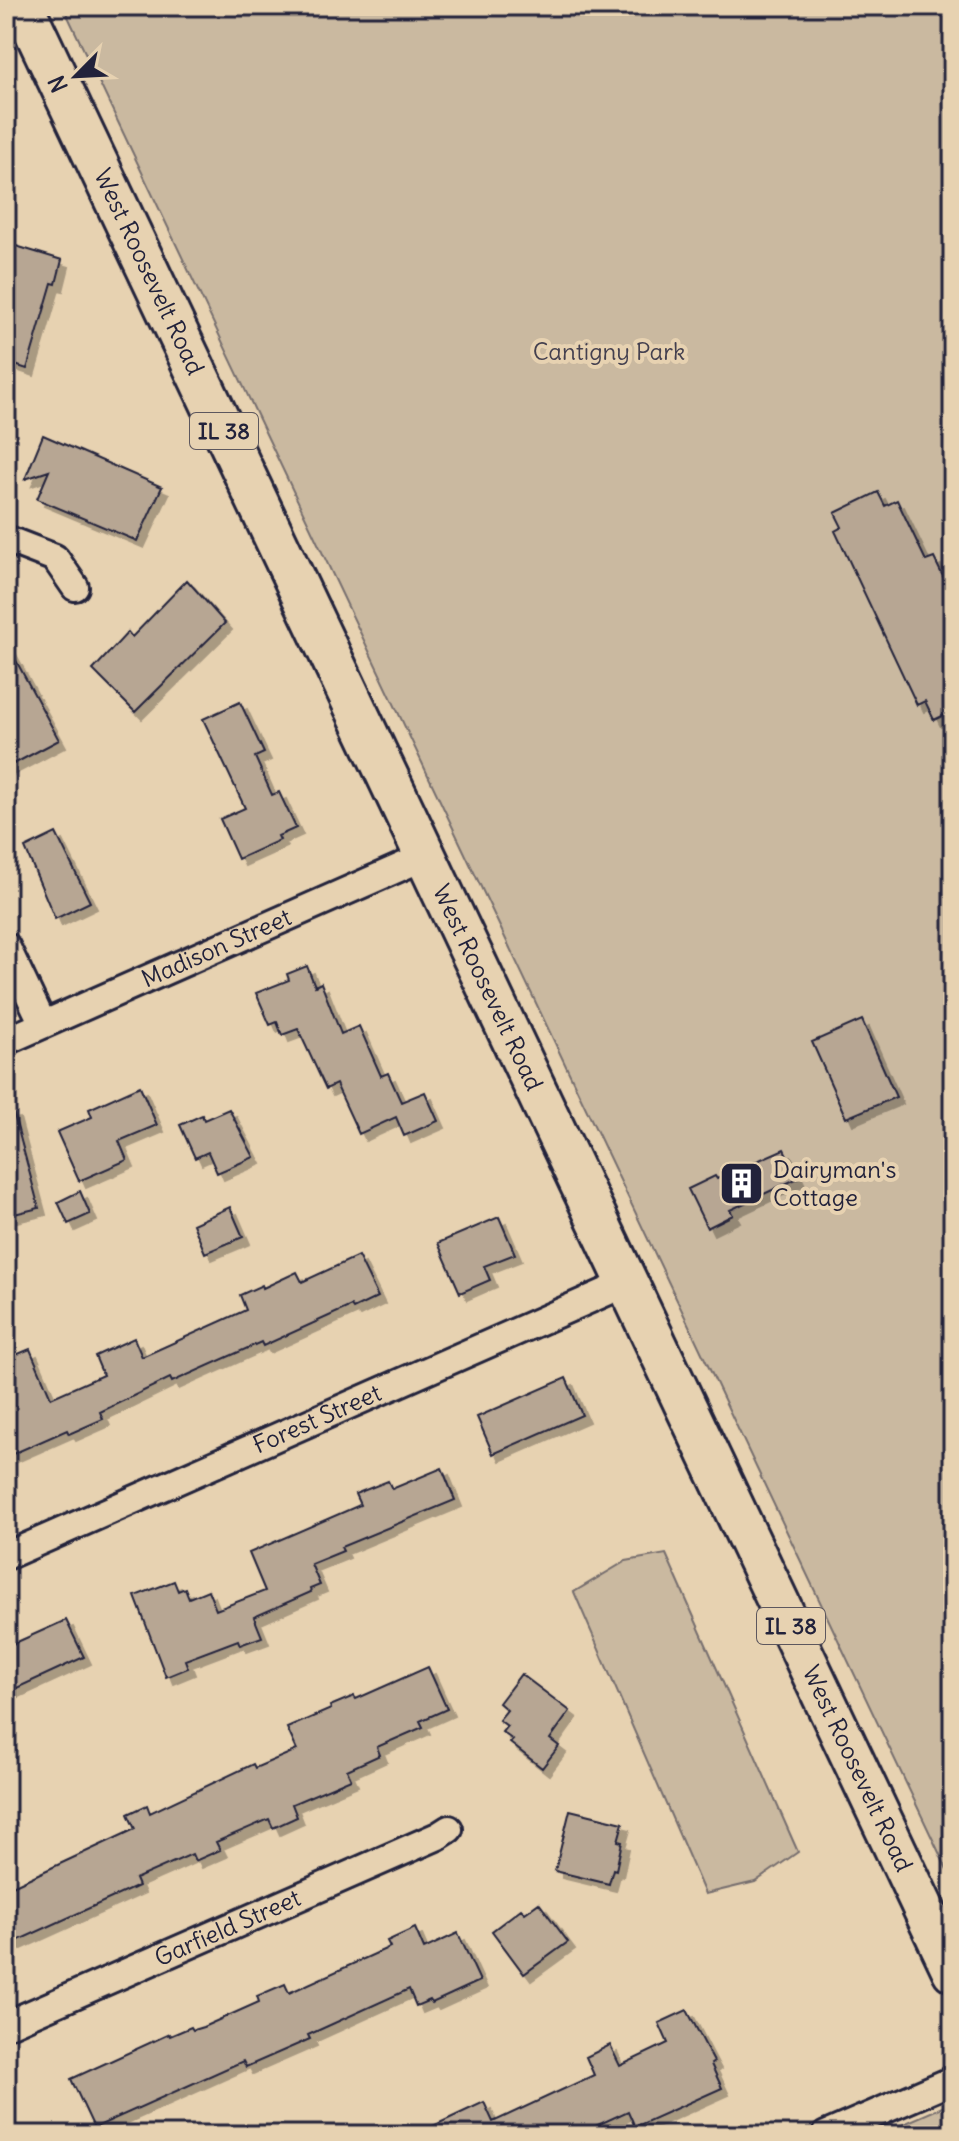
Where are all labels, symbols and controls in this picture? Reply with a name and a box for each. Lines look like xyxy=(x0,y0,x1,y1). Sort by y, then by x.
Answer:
north arrow xyxy=(36,36,116,116)
text: N xyxy=(42,71,74,97)
street label: West Roosevelt Road xyxy=(88,163,211,379)
park label: Cantigny Park xyxy=(533,336,685,366)
road number: IL 38 xyxy=(190,413,258,449)
street label: West Roosevelt Road xyxy=(427,879,550,1095)
street label: Madison Street xyxy=(137,901,296,993)
place label: Dairyman's Cottage xyxy=(773,1154,896,1212)
building icon: Dairyman's Cottage xyxy=(718,1160,766,1208)
street label: Forest Street xyxy=(248,1377,386,1459)
road number: IL 38 xyxy=(757,1608,825,1644)
street label: West Roosevelt Road xyxy=(796,1660,920,1876)
street label: Garfield Street xyxy=(150,1882,305,1972)

